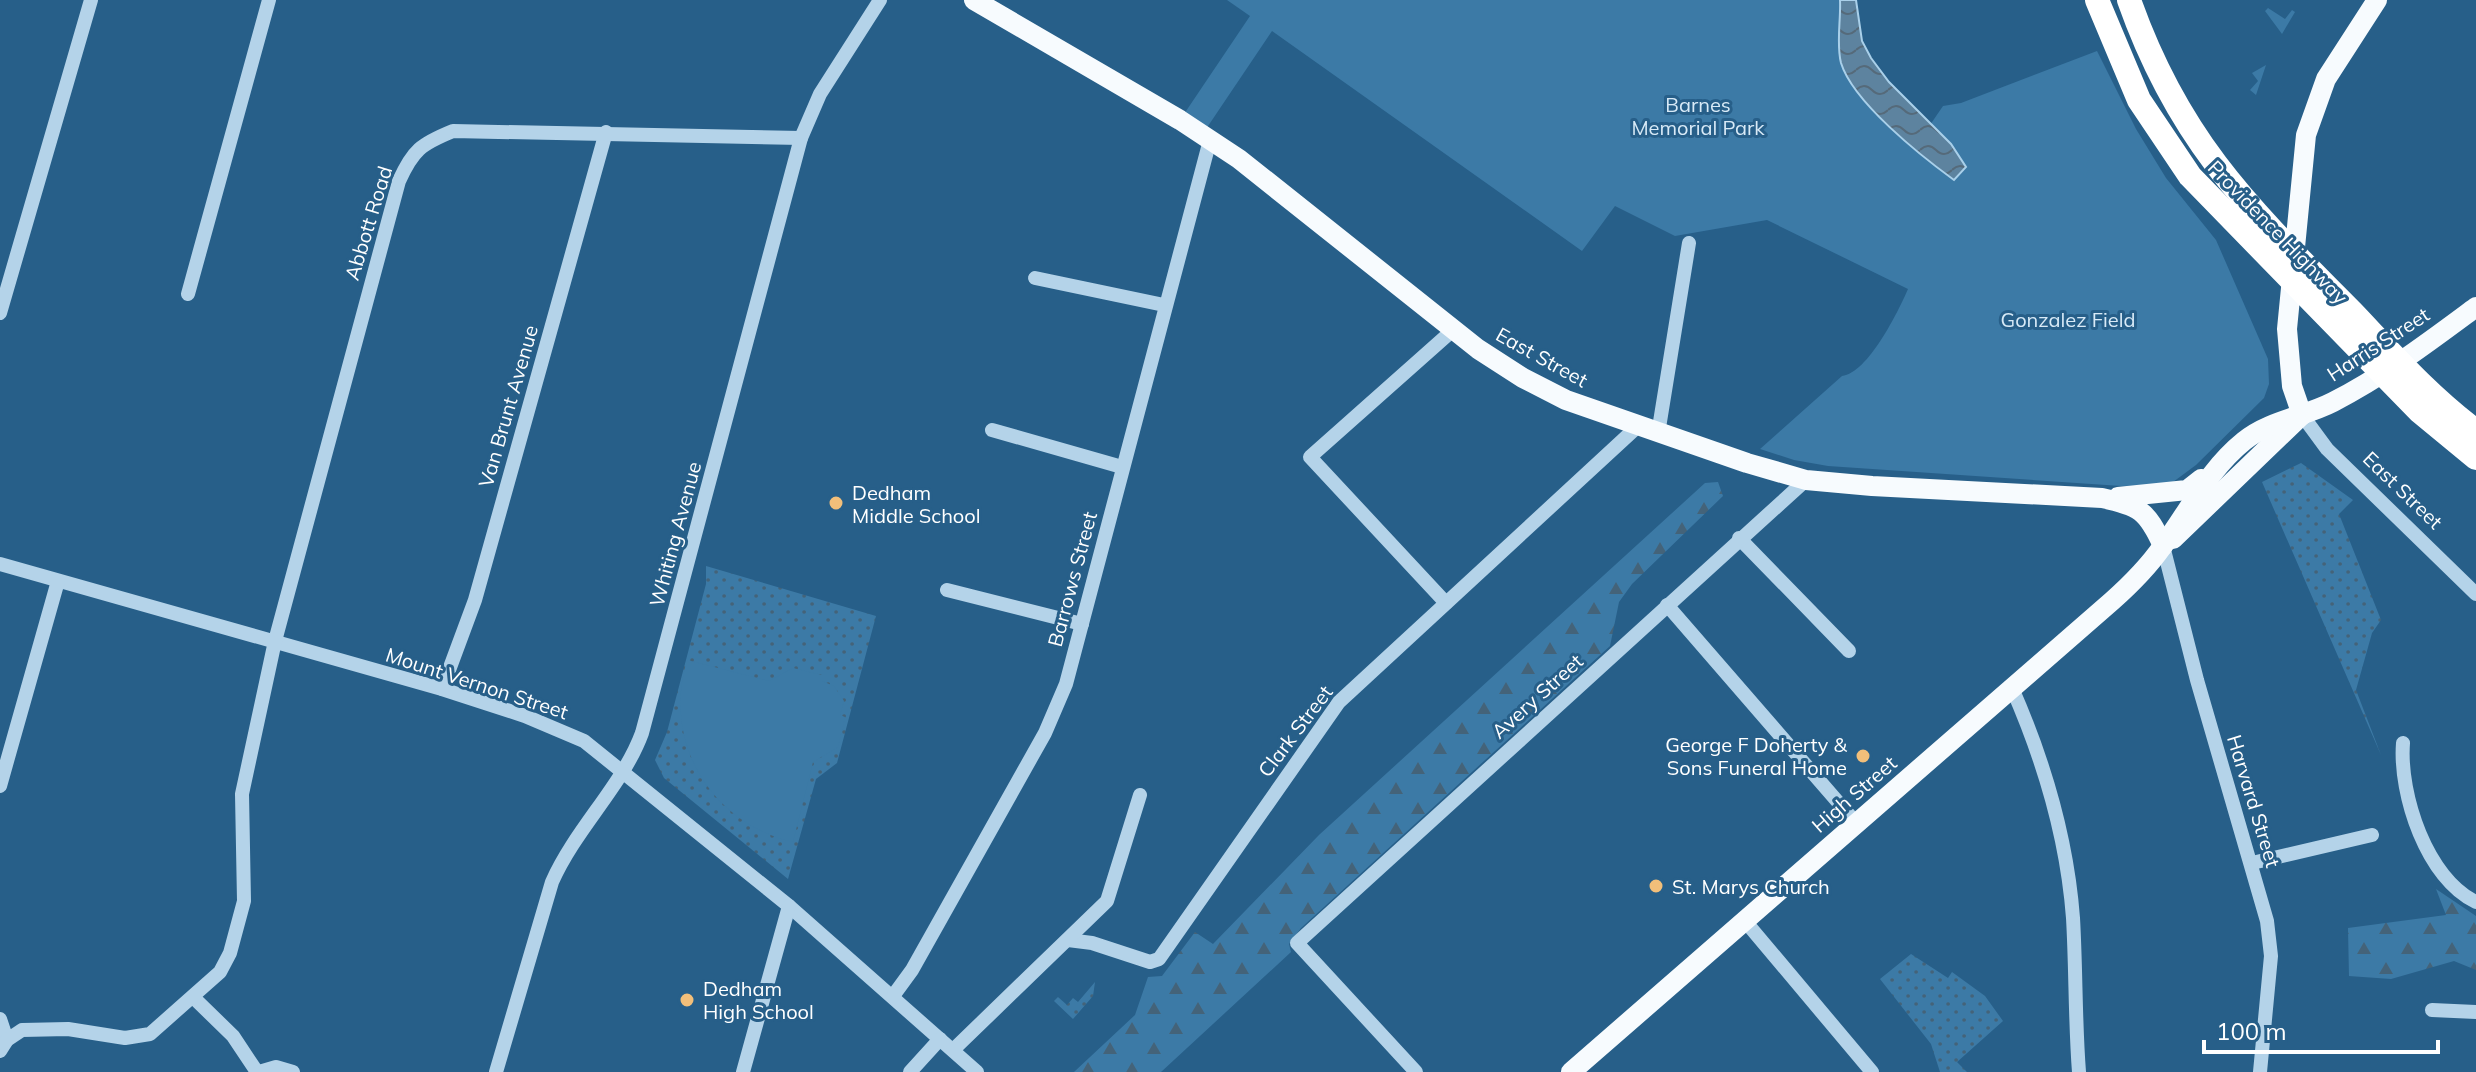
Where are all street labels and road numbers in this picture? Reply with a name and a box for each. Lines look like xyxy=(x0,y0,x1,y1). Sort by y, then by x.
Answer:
street label: Providence Highway xyxy=(2203,155,2353,309)
street label: Abbott Road xyxy=(339,163,397,283)
street label: Harris Street xyxy=(2322,302,2434,386)
street label: Van Brunt Avenue xyxy=(473,322,543,490)
street label: East Street xyxy=(1492,322,1592,392)
street label: East Street xyxy=(2358,446,2448,534)
street label: Whiting Avenue xyxy=(644,459,706,609)
street label: Barrows Street xyxy=(1042,509,1102,649)
street label: Mount Vernon Street xyxy=(383,642,571,724)
street label: Avery Street xyxy=(1486,648,1588,744)
street label: Clark Street xyxy=(1252,680,1338,782)
street label: Harvard Street xyxy=(2222,732,2286,870)
street label: High Street xyxy=(1806,750,1902,838)

